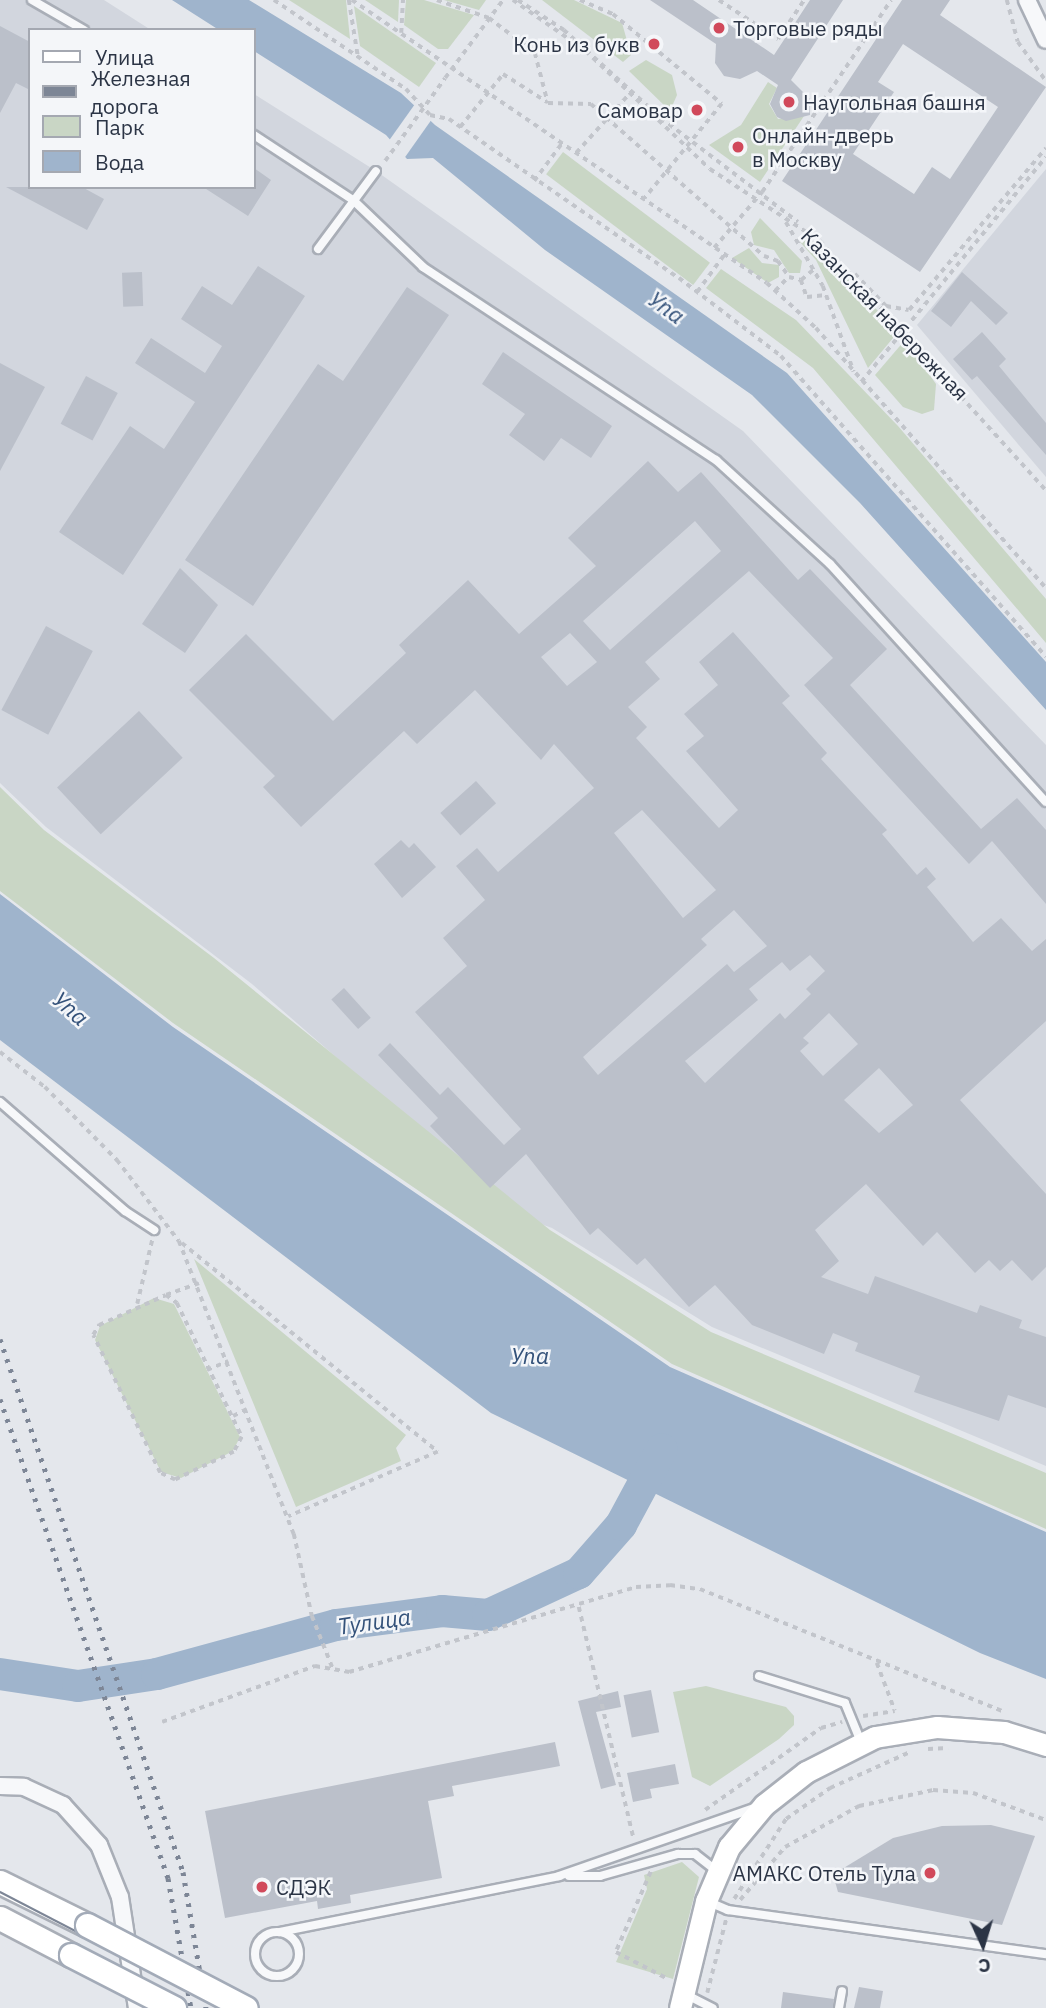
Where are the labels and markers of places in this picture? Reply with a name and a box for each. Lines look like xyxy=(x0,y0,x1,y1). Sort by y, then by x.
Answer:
place label: Торговые ряды xyxy=(733,15,883,41)
marker: Торговые ряды xyxy=(711,20,727,36)
place label: Конь из букв xyxy=(513,31,640,57)
marker: Конь из букв xyxy=(646,36,662,52)
place label: Наугольная башня xyxy=(803,89,986,115)
marker: Наугольная башня xyxy=(781,94,797,110)
place label: Самовар xyxy=(597,97,683,123)
marker: Самовар xyxy=(689,102,705,118)
place label: Онлайн-дверь в Москву xyxy=(752,122,894,172)
marker: Онлайн-дверь в Москву xyxy=(730,139,746,155)
place label: АМАКС Отель Тула xyxy=(733,1860,916,1886)
marker: АМАКС Отель Тула xyxy=(922,1865,938,1881)
place label: СДЭК xyxy=(276,1874,331,1900)
marker: СДЭК xyxy=(254,1879,270,1895)

